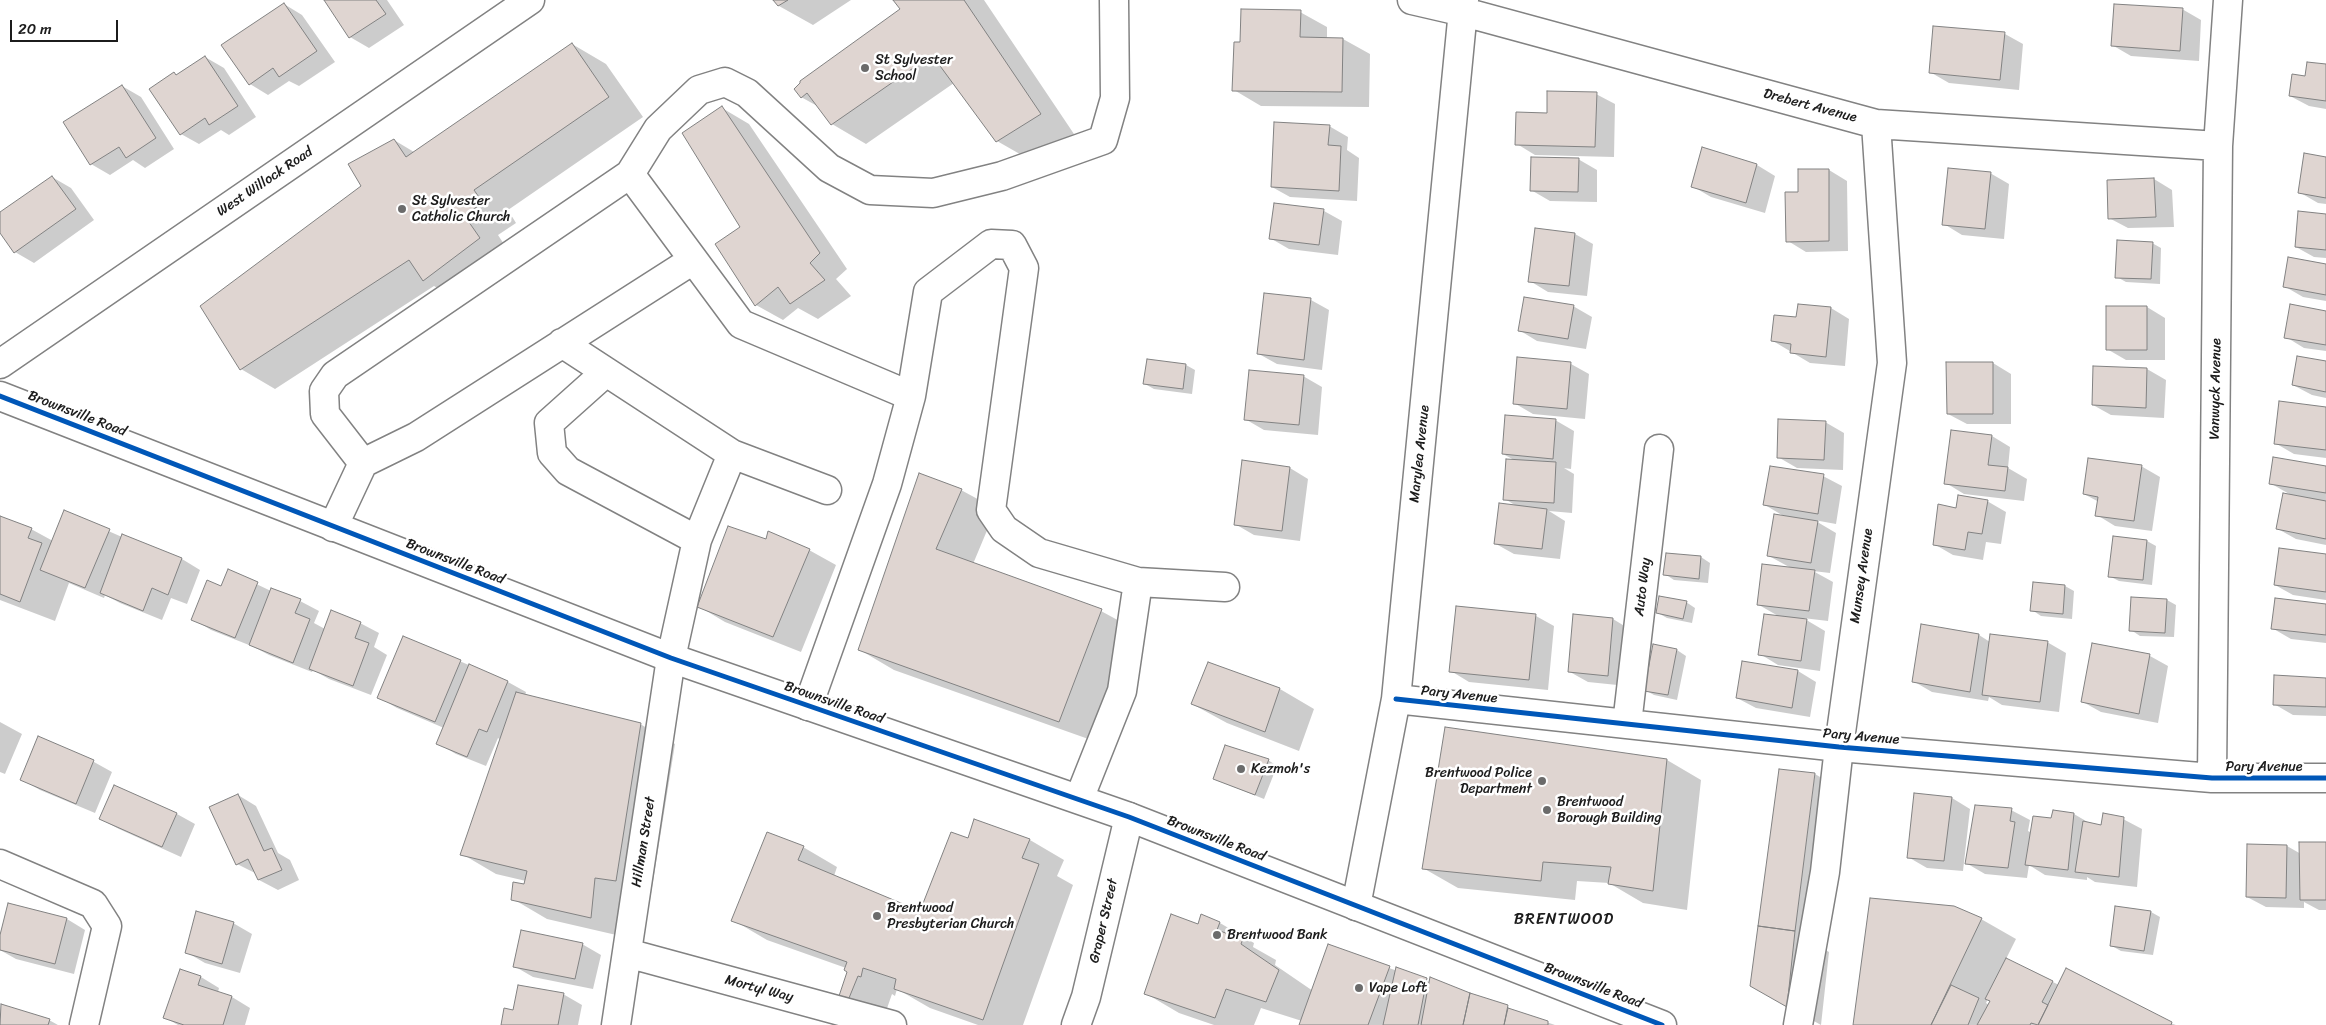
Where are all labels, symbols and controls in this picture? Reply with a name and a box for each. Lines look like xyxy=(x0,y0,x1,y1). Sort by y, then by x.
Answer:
scale bar xyxy=(12,10,120,42)
text: 20 m xyxy=(18,16,52,42)
place label: St Sylvester School xyxy=(875,52,953,84)
marker: St Sylvester School xyxy=(859,62,871,74)
street label: Drebert Avenue xyxy=(1761,85,1859,127)
street label: West Willock Road xyxy=(214,144,316,220)
place label: St Sylvester Catholic Church xyxy=(412,193,510,226)
marker: St Sylvester Catholic Church xyxy=(396,203,408,215)
street label: Vanwyck Avenue xyxy=(2207,338,2225,440)
street label: Brownsville Road xyxy=(25,387,129,441)
street label: Marylea Avenue xyxy=(1407,404,1433,504)
street label: Munsey Avenue xyxy=(1847,527,1877,625)
street label: Brownsville Road xyxy=(403,535,507,589)
street label: Auto Way xyxy=(1631,557,1655,617)
street label: Brownsville Road xyxy=(782,678,886,728)
street label: Pary Avenue xyxy=(1420,683,1498,707)
street label: Pary Avenue xyxy=(1822,725,1900,749)
street label: Pary Avenue xyxy=(2226,759,2302,775)
place label: Kezmoh's xyxy=(1251,761,1310,777)
marker: Kezmoh's xyxy=(1235,763,1247,775)
place label: Brentwood Police Department xyxy=(1425,765,1532,798)
marker: Brentwood Police Department xyxy=(1536,775,1548,787)
place label: Brentwood Borough Building xyxy=(1557,794,1661,826)
street label: Hillman Street xyxy=(629,796,659,888)
marker: Brentwood Borough Building xyxy=(1541,804,1553,816)
street label: Brownsville Road xyxy=(1164,812,1268,866)
street label: Graper Street xyxy=(1086,877,1122,965)
place label: Brentwood Presbyterian Church xyxy=(887,900,1014,932)
marker: Brentwood Presbyterian Church xyxy=(871,910,883,922)
district label: BRENTWOOD xyxy=(1513,910,1615,930)
place label: Brentwood Bank xyxy=(1227,927,1328,943)
marker: Brentwood Bank xyxy=(1211,929,1223,941)
street label: Brownsville Road xyxy=(1541,959,1645,1013)
street label: Mortyl Way xyxy=(723,972,795,1006)
place label: Vape Loft xyxy=(1369,980,1427,996)
marker: Vape Loft xyxy=(1353,982,1365,994)

